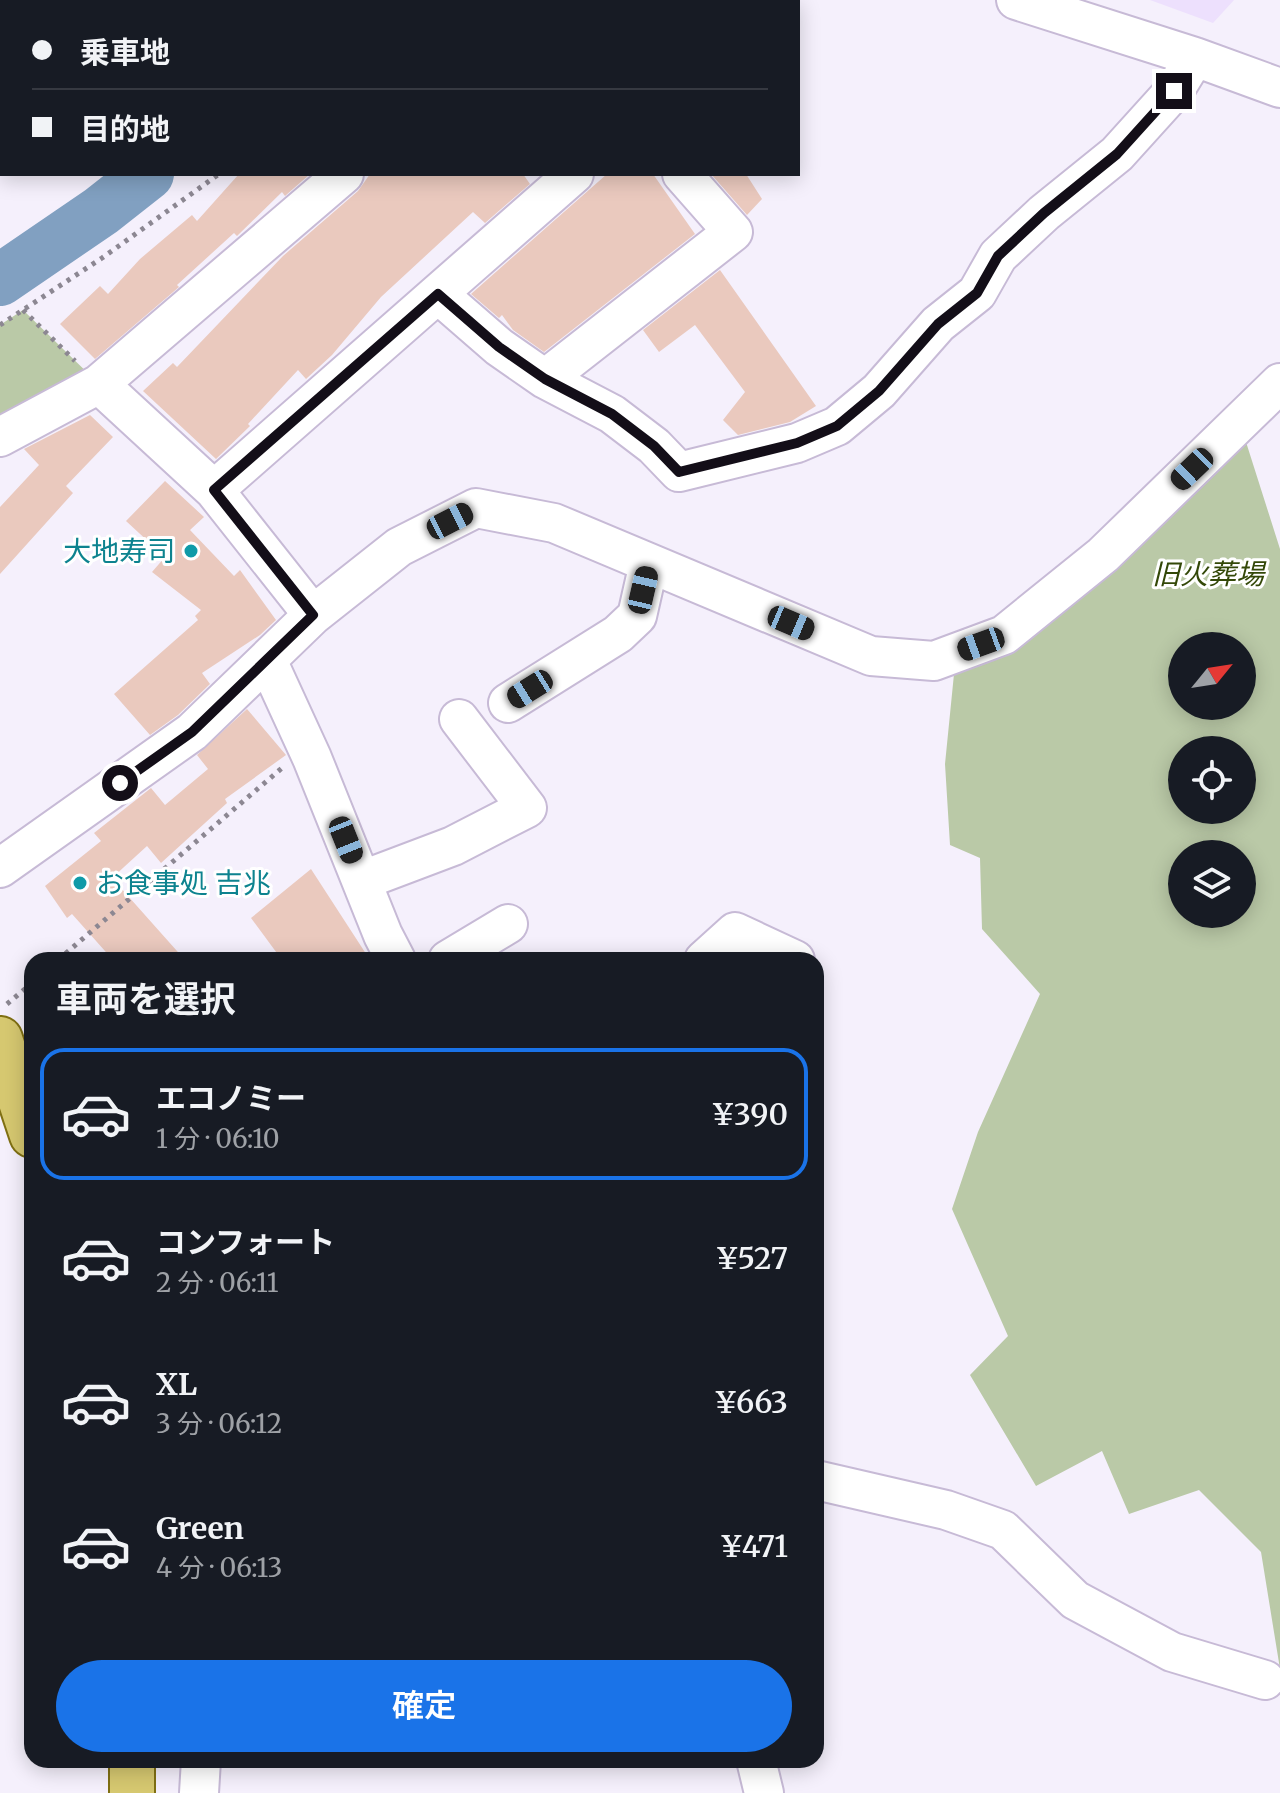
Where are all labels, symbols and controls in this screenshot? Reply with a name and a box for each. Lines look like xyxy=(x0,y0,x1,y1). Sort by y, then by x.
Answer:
text: 乗車地 xyxy=(80,33,170,71)
route end xyxy=(1156,73,1192,109)
text: 目的地 xyxy=(80,110,170,148)
car xyxy=(1166,444,1218,494)
car xyxy=(423,499,477,543)
place label: 大地寿司 xyxy=(63,533,175,569)
marker: 大地寿司 xyxy=(182,542,200,560)
park label: 旧火葬場 xyxy=(1152,556,1267,592)
car xyxy=(626,564,660,616)
car xyxy=(764,603,818,643)
car xyxy=(954,625,1008,663)
north arrow xyxy=(1168,632,1256,720)
map controls xyxy=(1168,632,1256,928)
car xyxy=(503,666,557,712)
button: locate xyxy=(1168,736,1256,824)
route start xyxy=(102,765,138,801)
car xyxy=(326,813,366,867)
button: layers xyxy=(1168,840,1256,928)
place label: お食事処 吉兆 xyxy=(96,865,271,901)
marker: お食事処 吉兆 xyxy=(71,874,89,892)
text: 車両を選択 xyxy=(56,977,236,1022)
icon: car xyxy=(60,1078,132,1150)
text: エコノミー xyxy=(156,1079,306,1117)
text: ¥390 xyxy=(711,1095,788,1133)
text: 1 分 · 06:10 xyxy=(156,1122,280,1155)
icon: car xyxy=(60,1222,132,1294)
text: コンフォート xyxy=(156,1223,335,1261)
text: ¥527 xyxy=(715,1239,788,1277)
text: 2 分 · 06:11 xyxy=(156,1266,279,1299)
text: XL xyxy=(156,1365,197,1403)
icon: car xyxy=(60,1366,132,1438)
text: ¥663 xyxy=(714,1383,788,1421)
text: 3 分 · 06:12 xyxy=(156,1407,282,1440)
text: Green xyxy=(156,1509,244,1547)
icon: car xyxy=(60,1510,132,1582)
text: ¥471 xyxy=(720,1527,788,1565)
text: 4 分 · 06:13 xyxy=(156,1551,282,1584)
button: 確定 xyxy=(56,1660,792,1752)

